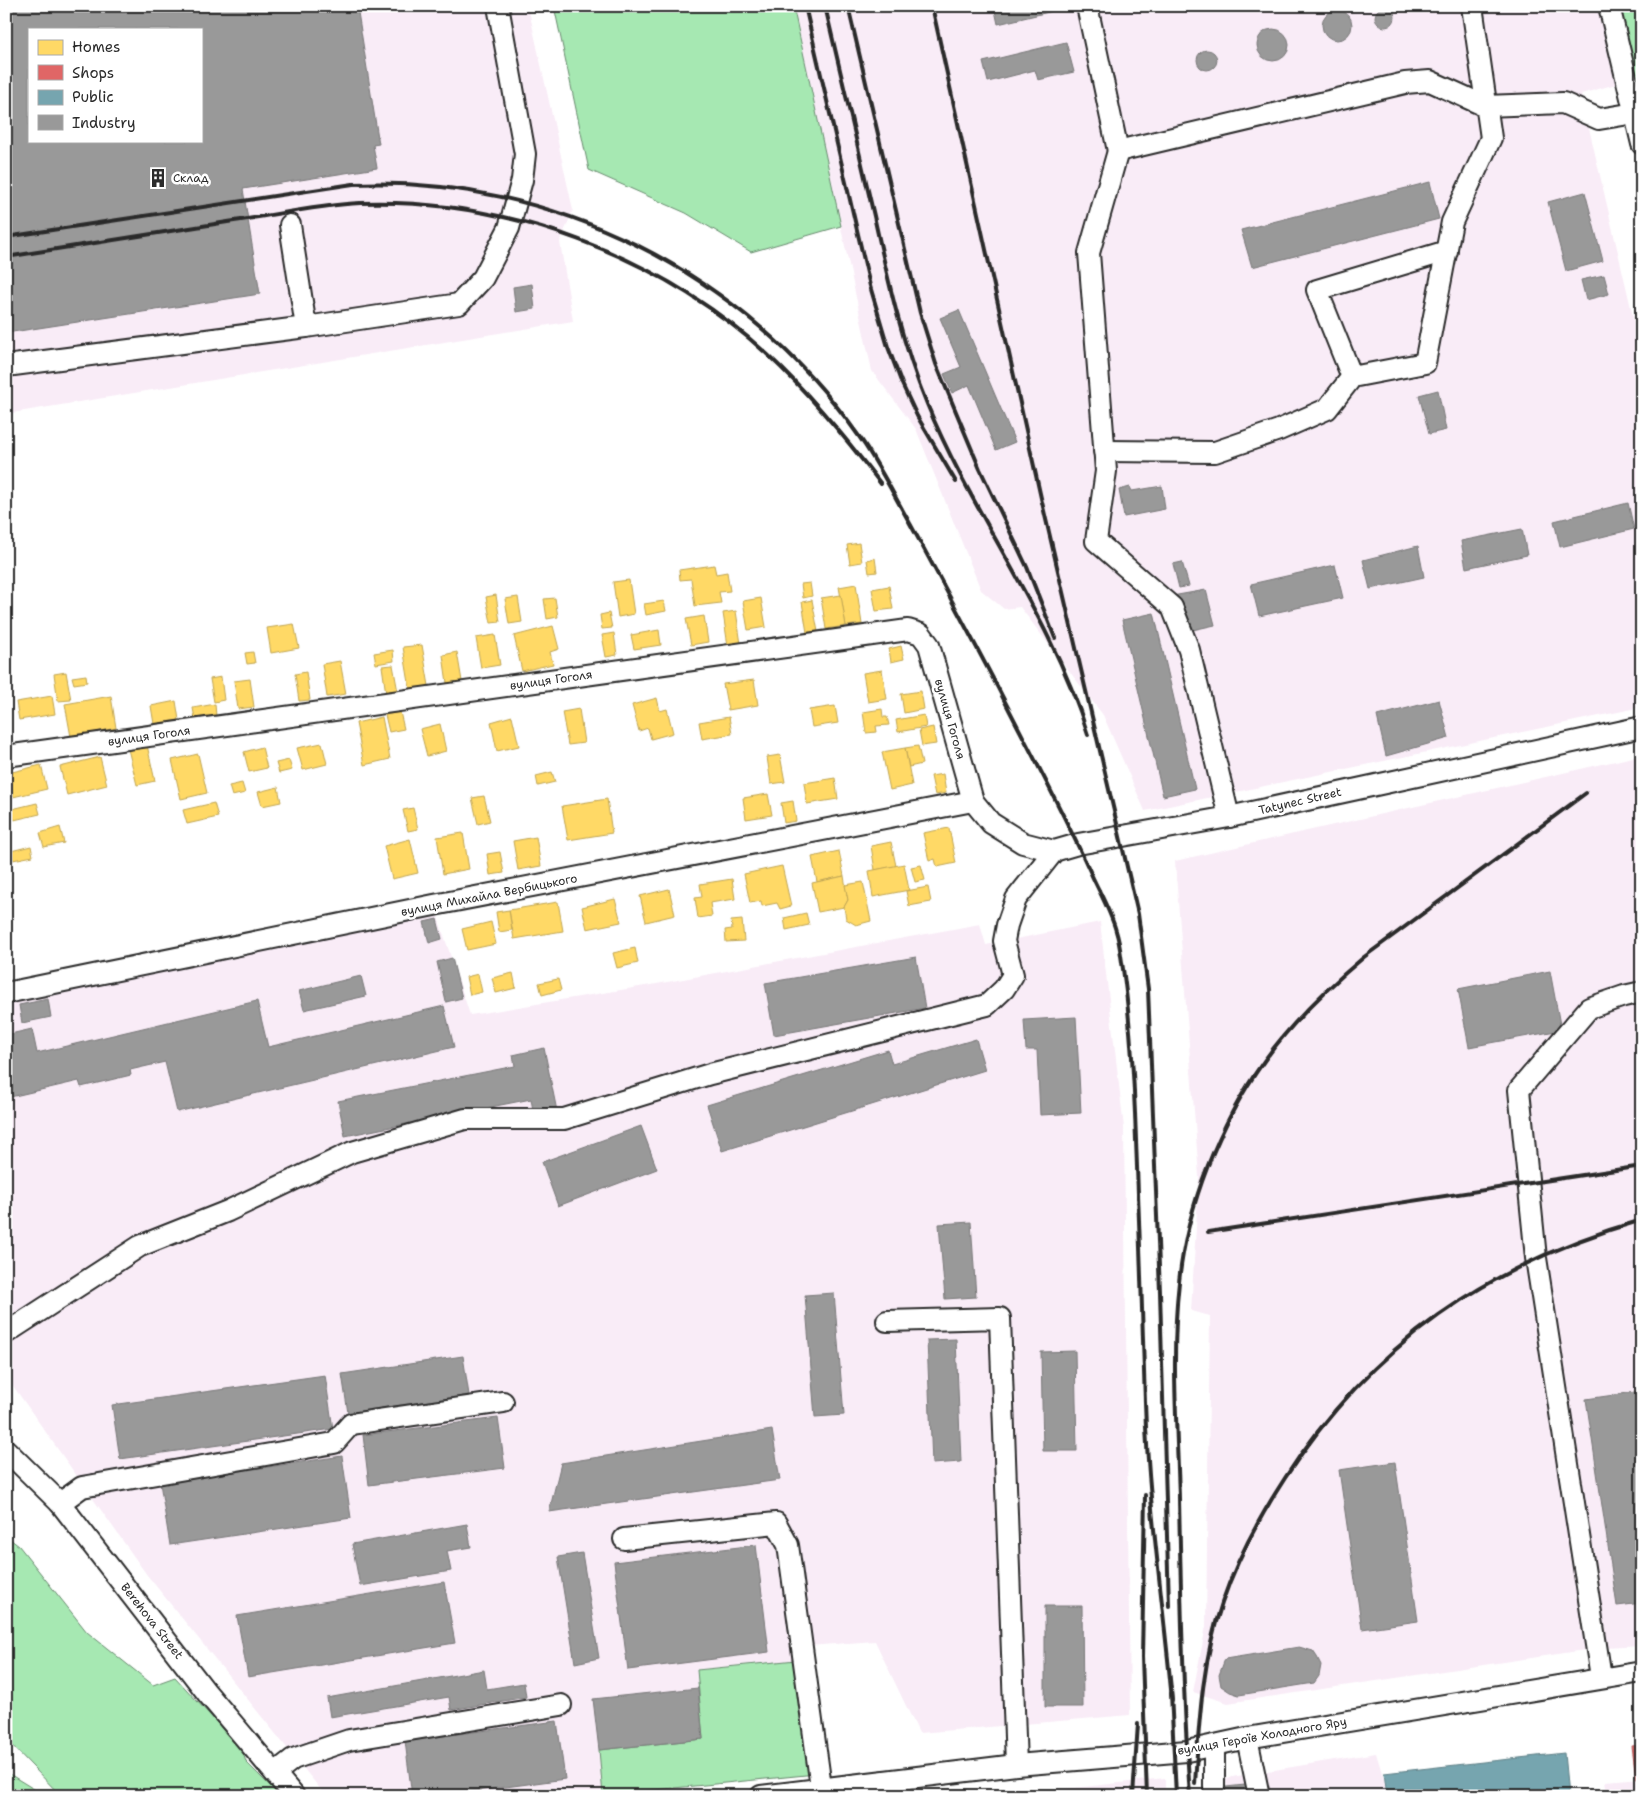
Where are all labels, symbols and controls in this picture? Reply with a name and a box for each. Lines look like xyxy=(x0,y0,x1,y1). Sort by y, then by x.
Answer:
legend xyxy=(28,28,202,142)
text: Homes xyxy=(72,37,120,57)
text: Shops xyxy=(72,63,114,83)
text: Public xyxy=(72,87,114,107)
text: Industry xyxy=(72,113,136,133)
building icon: Склад xyxy=(147,167,169,189)
place label: Склад xyxy=(173,170,209,186)
street label: вулиця Гоголя xyxy=(509,666,593,694)
street label: вулиця Гоголя xyxy=(931,677,969,761)
street label: вулиця Гоголя xyxy=(107,722,191,750)
street label: Tatynec Street xyxy=(1257,784,1343,818)
street label: вулиця Михайла Вербицького xyxy=(399,870,579,920)
street label: Berehova Street xyxy=(117,1580,187,1662)
street label: вулиця Героїв Холодного Яру xyxy=(1176,1713,1348,1759)

